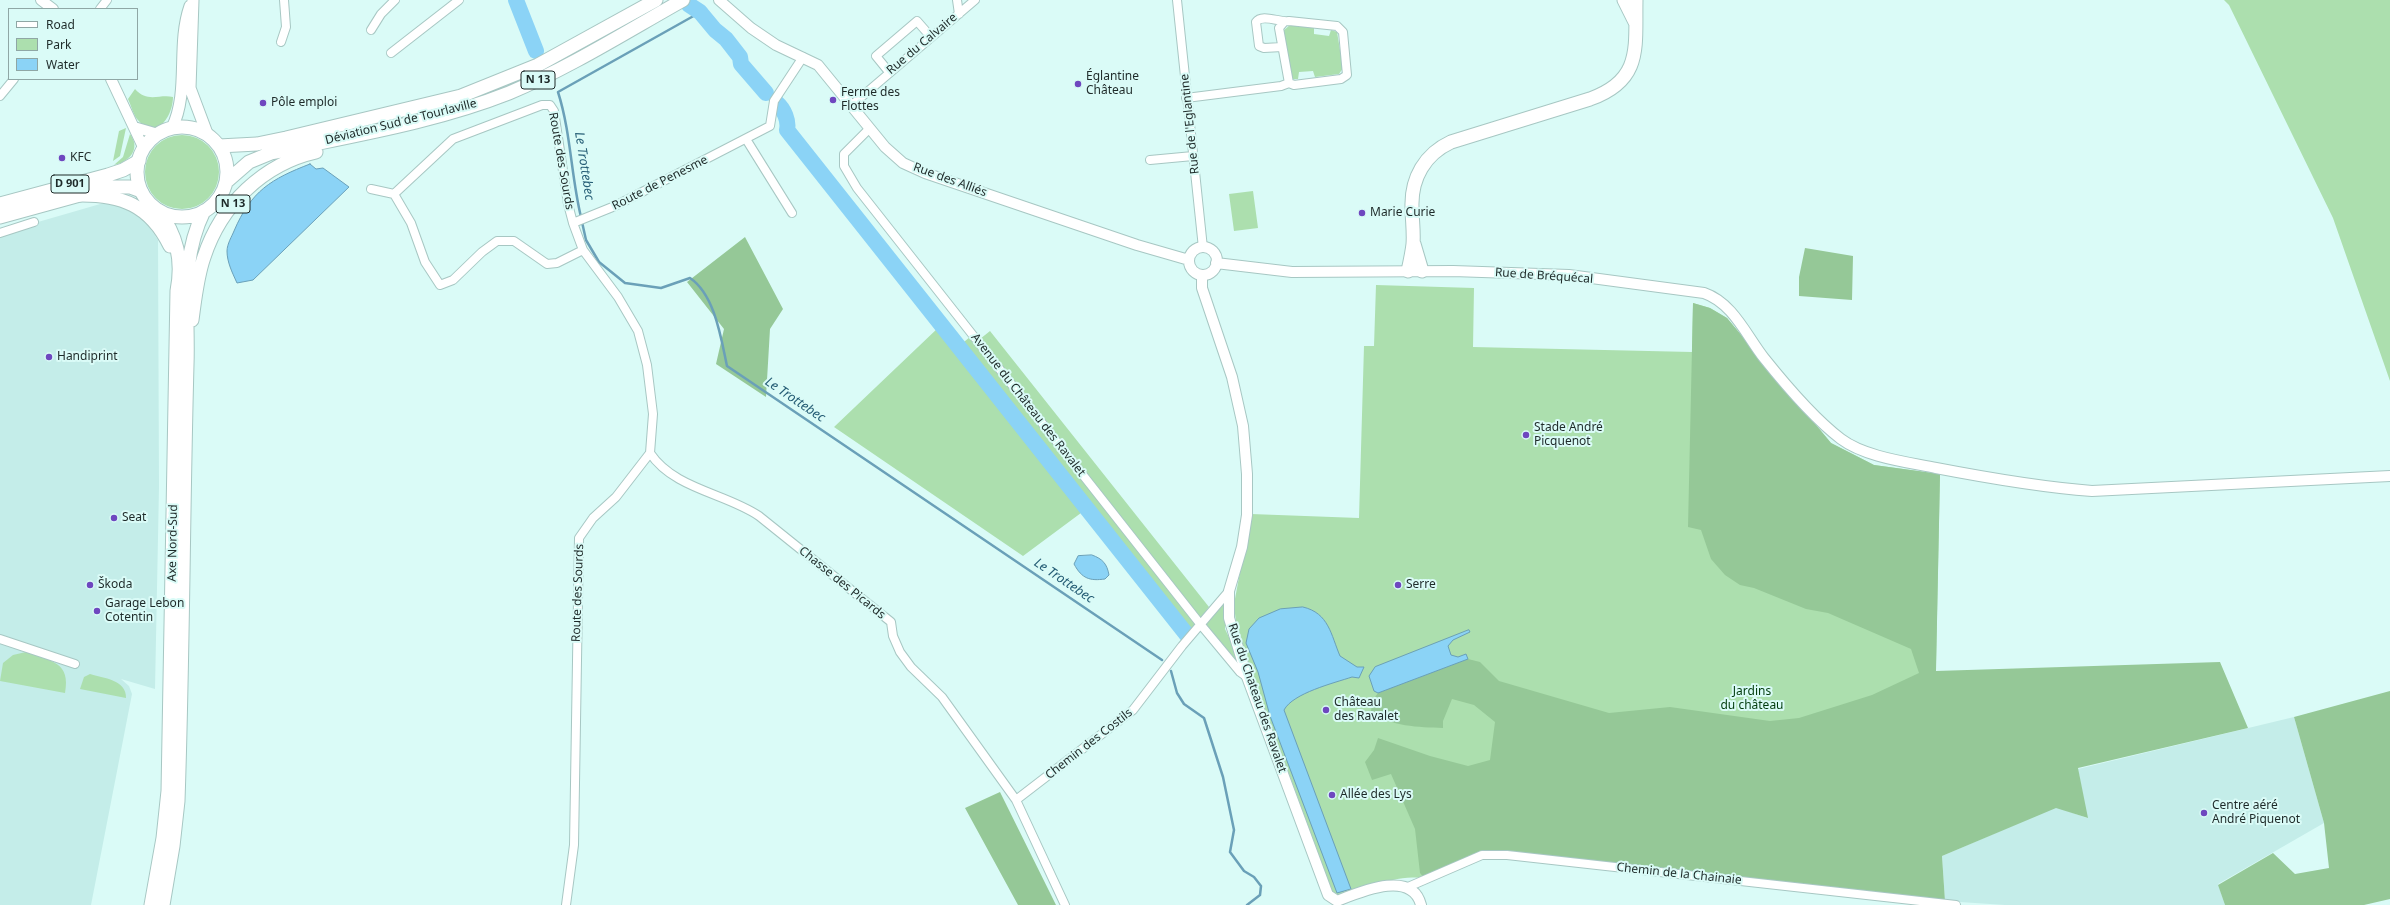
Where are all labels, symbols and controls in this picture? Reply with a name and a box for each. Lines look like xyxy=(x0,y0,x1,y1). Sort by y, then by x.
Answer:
legend xyxy=(8,8,138,80)
street label: Rue du Calvaire xyxy=(884,10,960,78)
text: Road xyxy=(46,16,75,33)
text: Park xyxy=(46,36,71,53)
text: Water xyxy=(46,56,80,73)
place label: Églantine Château xyxy=(1086,70,1139,98)
road number: N 13 xyxy=(521,71,555,89)
street label: Rue de l'Eglantine xyxy=(1178,73,1202,175)
marker: Églantine Château xyxy=(1073,79,1083,89)
place label: Ferme des Flottes xyxy=(841,86,900,114)
marker: Ferme des Flottes xyxy=(828,95,838,105)
place label: Pôle emploi xyxy=(271,96,337,110)
street label: Déviation Sud de Tourlaville xyxy=(324,96,478,148)
marker: Pôle emploi xyxy=(258,98,268,108)
street label: Route des Sourds xyxy=(545,111,577,211)
water label: Le Trottebec xyxy=(571,131,597,201)
place label: KFC xyxy=(70,151,91,165)
marker: KFC xyxy=(57,153,67,163)
street label: Route de Penesme xyxy=(610,153,710,213)
street label: Rue des Alliés xyxy=(911,160,989,200)
road number: D 901 xyxy=(51,175,89,193)
road number: N 13 xyxy=(216,195,250,213)
place label: Marie Curie xyxy=(1370,206,1435,220)
marker: Marie Curie xyxy=(1357,208,1367,218)
street label: Rue de Bréquécal xyxy=(1494,265,1594,287)
street label: Avenue du Château des Ravalet xyxy=(968,331,1088,479)
place label: Handiprint xyxy=(57,350,118,364)
marker: Handiprint xyxy=(44,352,54,362)
water label: Le Trottebec xyxy=(762,374,828,426)
place label: Stade André Picquenot xyxy=(1534,421,1603,449)
marker: Stade André Picquenot xyxy=(1521,430,1531,440)
street label: Axe Nord-Sud xyxy=(165,504,181,582)
place label: Seat xyxy=(122,511,146,525)
marker: Seat xyxy=(109,513,119,523)
street label: Route des Sourds xyxy=(569,544,587,642)
street label: Chasse des Picards xyxy=(796,544,888,622)
water label: Le Trottebec xyxy=(1031,555,1097,607)
place label: Škoda xyxy=(98,578,132,592)
place label: Serre xyxy=(1406,578,1436,592)
marker: Škoda xyxy=(85,580,95,590)
marker: Serre xyxy=(1393,580,1403,590)
place label: Garage Lebon Cotentin xyxy=(105,597,184,625)
marker: Garage Lebon Cotentin xyxy=(92,606,102,616)
street label: Rue du Chateau des Ravalet xyxy=(1225,621,1289,775)
park label: Jardins du château xyxy=(1720,685,1784,713)
place label: Château des Ravalet xyxy=(1334,696,1398,724)
marker: Château des Ravalet xyxy=(1321,705,1331,715)
street label: Chemin des Costils xyxy=(1043,706,1135,782)
place label: Allée des Lys xyxy=(1340,788,1412,802)
marker: Allée des Lys xyxy=(1327,790,1337,800)
place label: Centre aéré André Piquenot xyxy=(2212,799,2300,827)
marker: Centre aéré André Piquenot xyxy=(2199,808,2209,818)
street label: Chemin de la Chainaie xyxy=(1616,860,1742,888)

